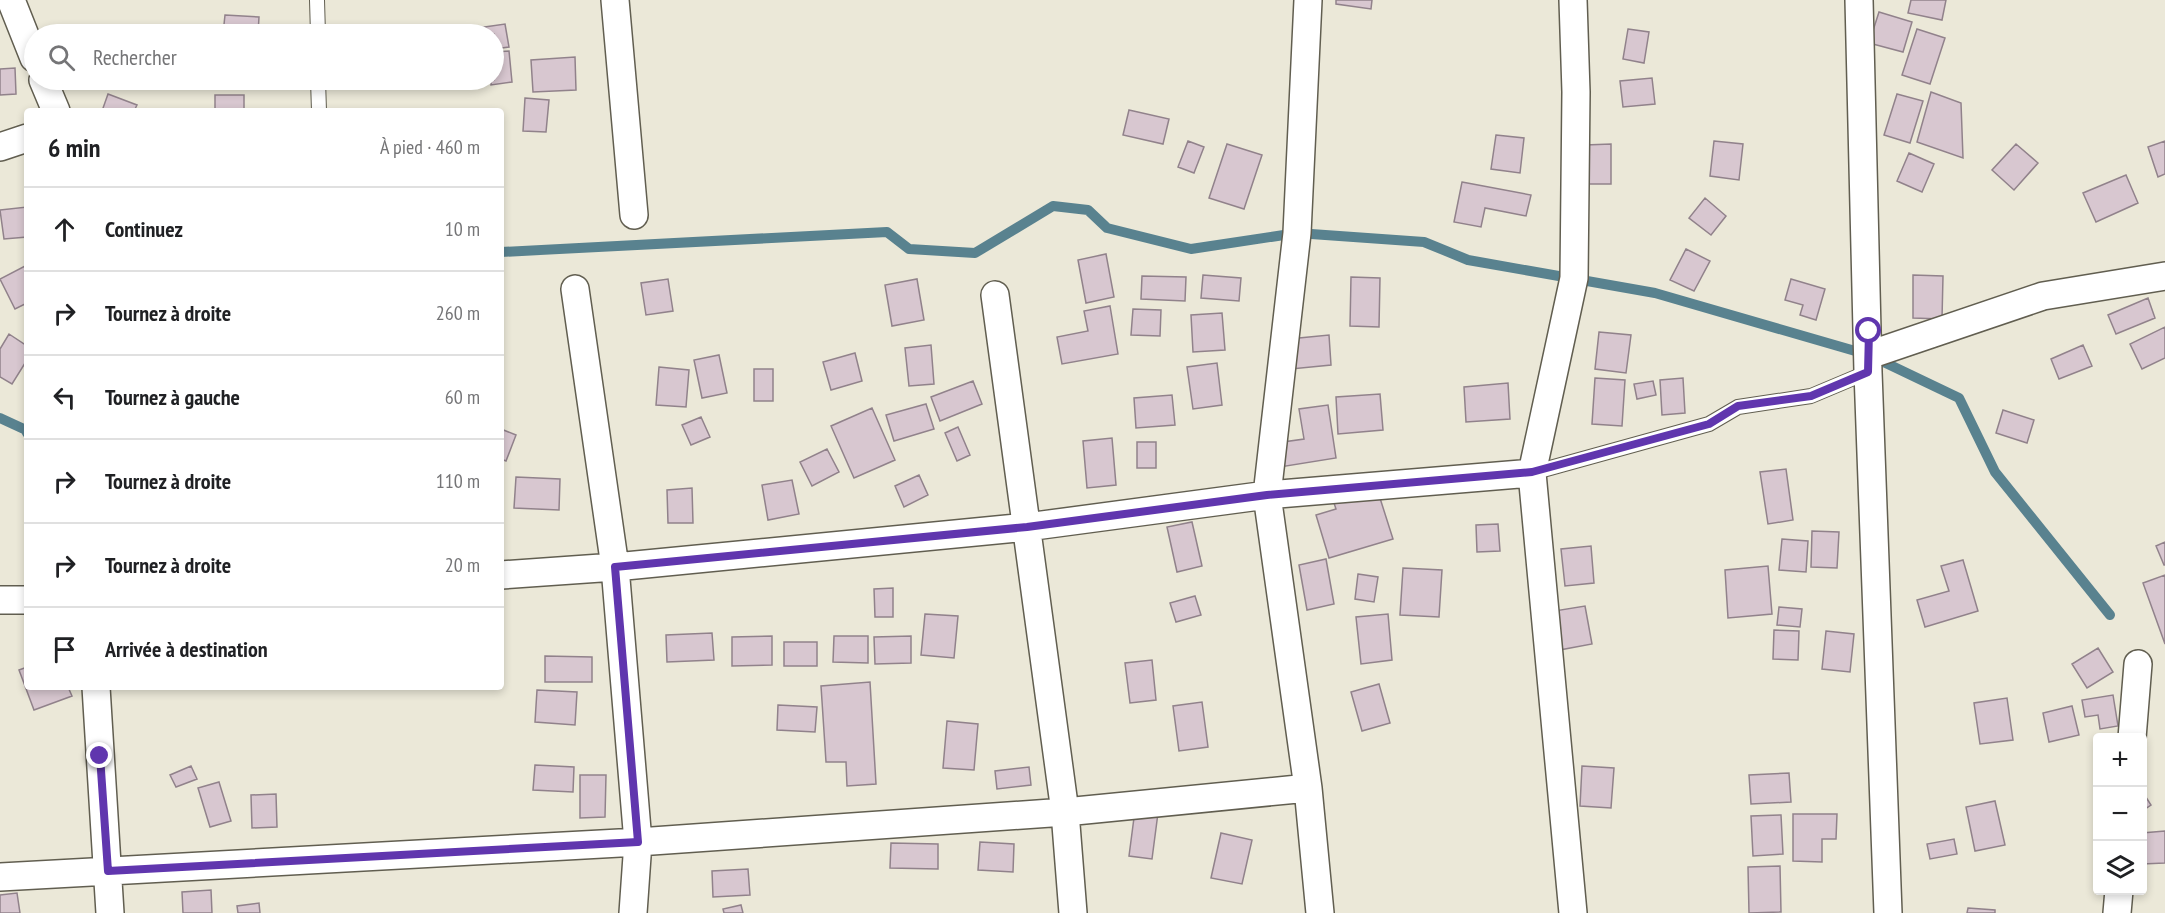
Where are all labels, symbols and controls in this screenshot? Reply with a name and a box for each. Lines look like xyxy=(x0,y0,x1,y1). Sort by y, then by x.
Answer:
search box xyxy=(24,24,504,90)
icon: search xyxy=(45,41,78,74)
text: Rechercher xyxy=(93,43,177,71)
text: 6 min xyxy=(48,131,101,164)
text: À pied · 460 m xyxy=(380,134,480,160)
icon: ahead xyxy=(48,213,81,246)
text: Continuez xyxy=(105,215,183,243)
text: 10 m xyxy=(445,216,480,242)
icon: right xyxy=(48,297,81,330)
text: Tournez à droite xyxy=(105,299,231,327)
text: 260 m xyxy=(436,300,480,326)
route start xyxy=(1855,317,1881,343)
icon: left xyxy=(48,381,81,414)
text: Tournez à gauche xyxy=(105,383,240,411)
text: 60 m xyxy=(445,384,480,410)
icon: right xyxy=(48,465,81,498)
text: Tournez à droite xyxy=(105,467,231,495)
text: 110 m xyxy=(436,468,480,494)
icon: right xyxy=(48,549,81,582)
text: Tournez à droite xyxy=(105,551,231,579)
text: 20 m xyxy=(445,552,480,578)
icon: arrive xyxy=(48,633,81,666)
text: Arrivée à destination xyxy=(105,635,268,663)
map controls xyxy=(2093,733,2147,895)
button: + xyxy=(2093,733,2147,787)
route end xyxy=(86,742,112,768)
button: − xyxy=(2093,787,2147,841)
button: layers xyxy=(2093,841,2147,895)

